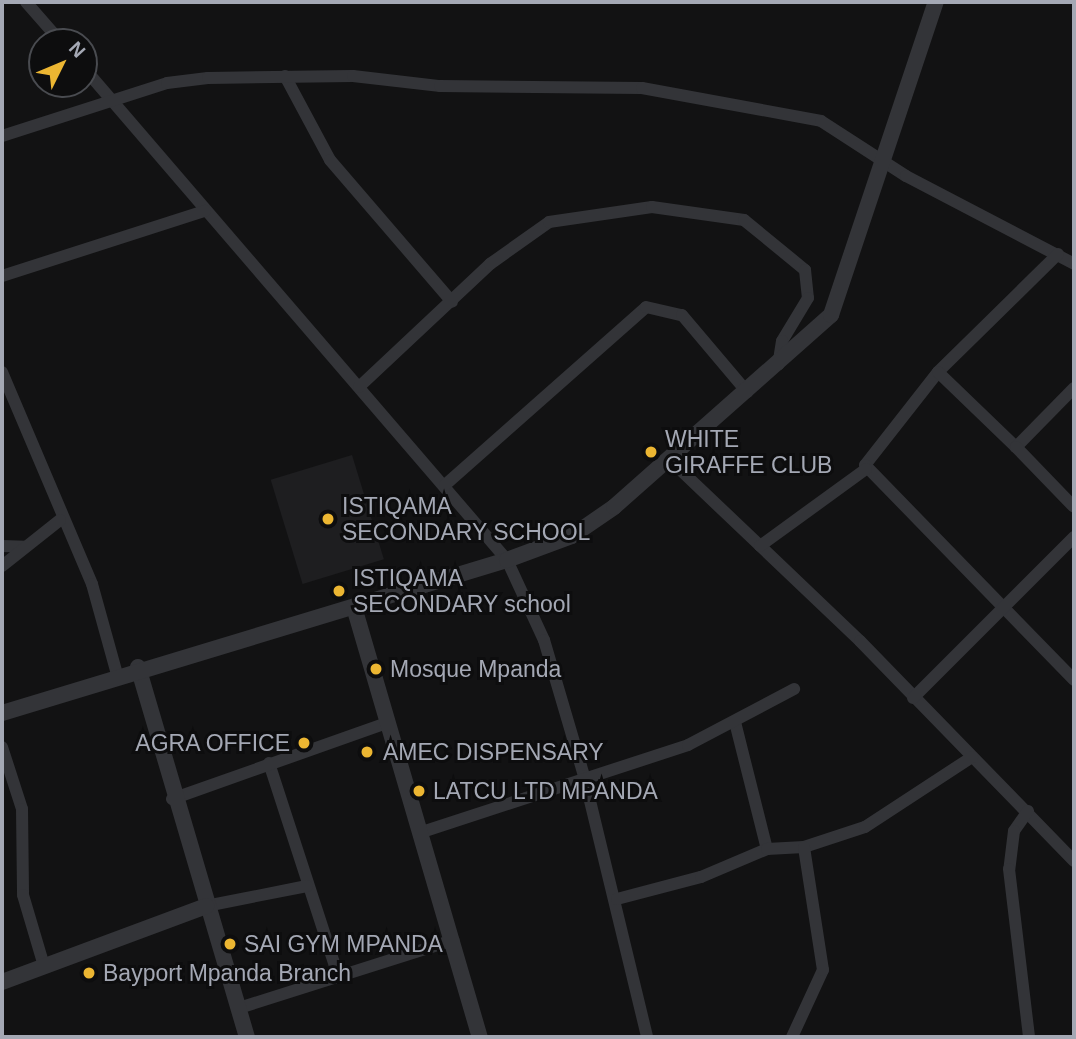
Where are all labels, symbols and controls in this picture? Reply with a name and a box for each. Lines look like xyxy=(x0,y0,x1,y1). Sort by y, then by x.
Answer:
north arrow xyxy=(28,28,98,98)
text: N xyxy=(65,38,90,62)
place label: WHITE GIRAFFE CLUB xyxy=(665,425,832,479)
marker: WHITE GIRAFFE CLUB xyxy=(643,444,659,460)
place label: ISTIQAMA SECONDARY SCHOOL xyxy=(342,492,591,546)
marker: ISTIQAMA SECONDARY SCHOOL xyxy=(320,511,336,527)
place label: ISTIQAMA SECONDARY school xyxy=(353,564,571,618)
marker: ISTIQAMA SECONDARY school xyxy=(331,583,347,599)
place label: Mosque Mpanda xyxy=(390,655,561,683)
marker: Mosque Mpanda xyxy=(368,661,384,677)
place label: AGRA OFFICE xyxy=(134,729,290,757)
marker: AGRA OFFICE xyxy=(296,735,312,751)
place label: AMEC DISPENSARY xyxy=(383,738,604,766)
marker: AMEC DISPENSARY xyxy=(357,742,377,762)
place label: LATCU LTD MPANDA xyxy=(433,777,658,805)
marker: LATCU LTD MPANDA xyxy=(411,783,427,799)
place label: SAI GYM MPANDA xyxy=(244,930,443,958)
marker: SAI GYM MPANDA xyxy=(222,936,238,952)
place label: Bayport Mpanda Branch xyxy=(103,959,351,987)
marker: Bayport Mpanda Branch xyxy=(81,965,97,981)

